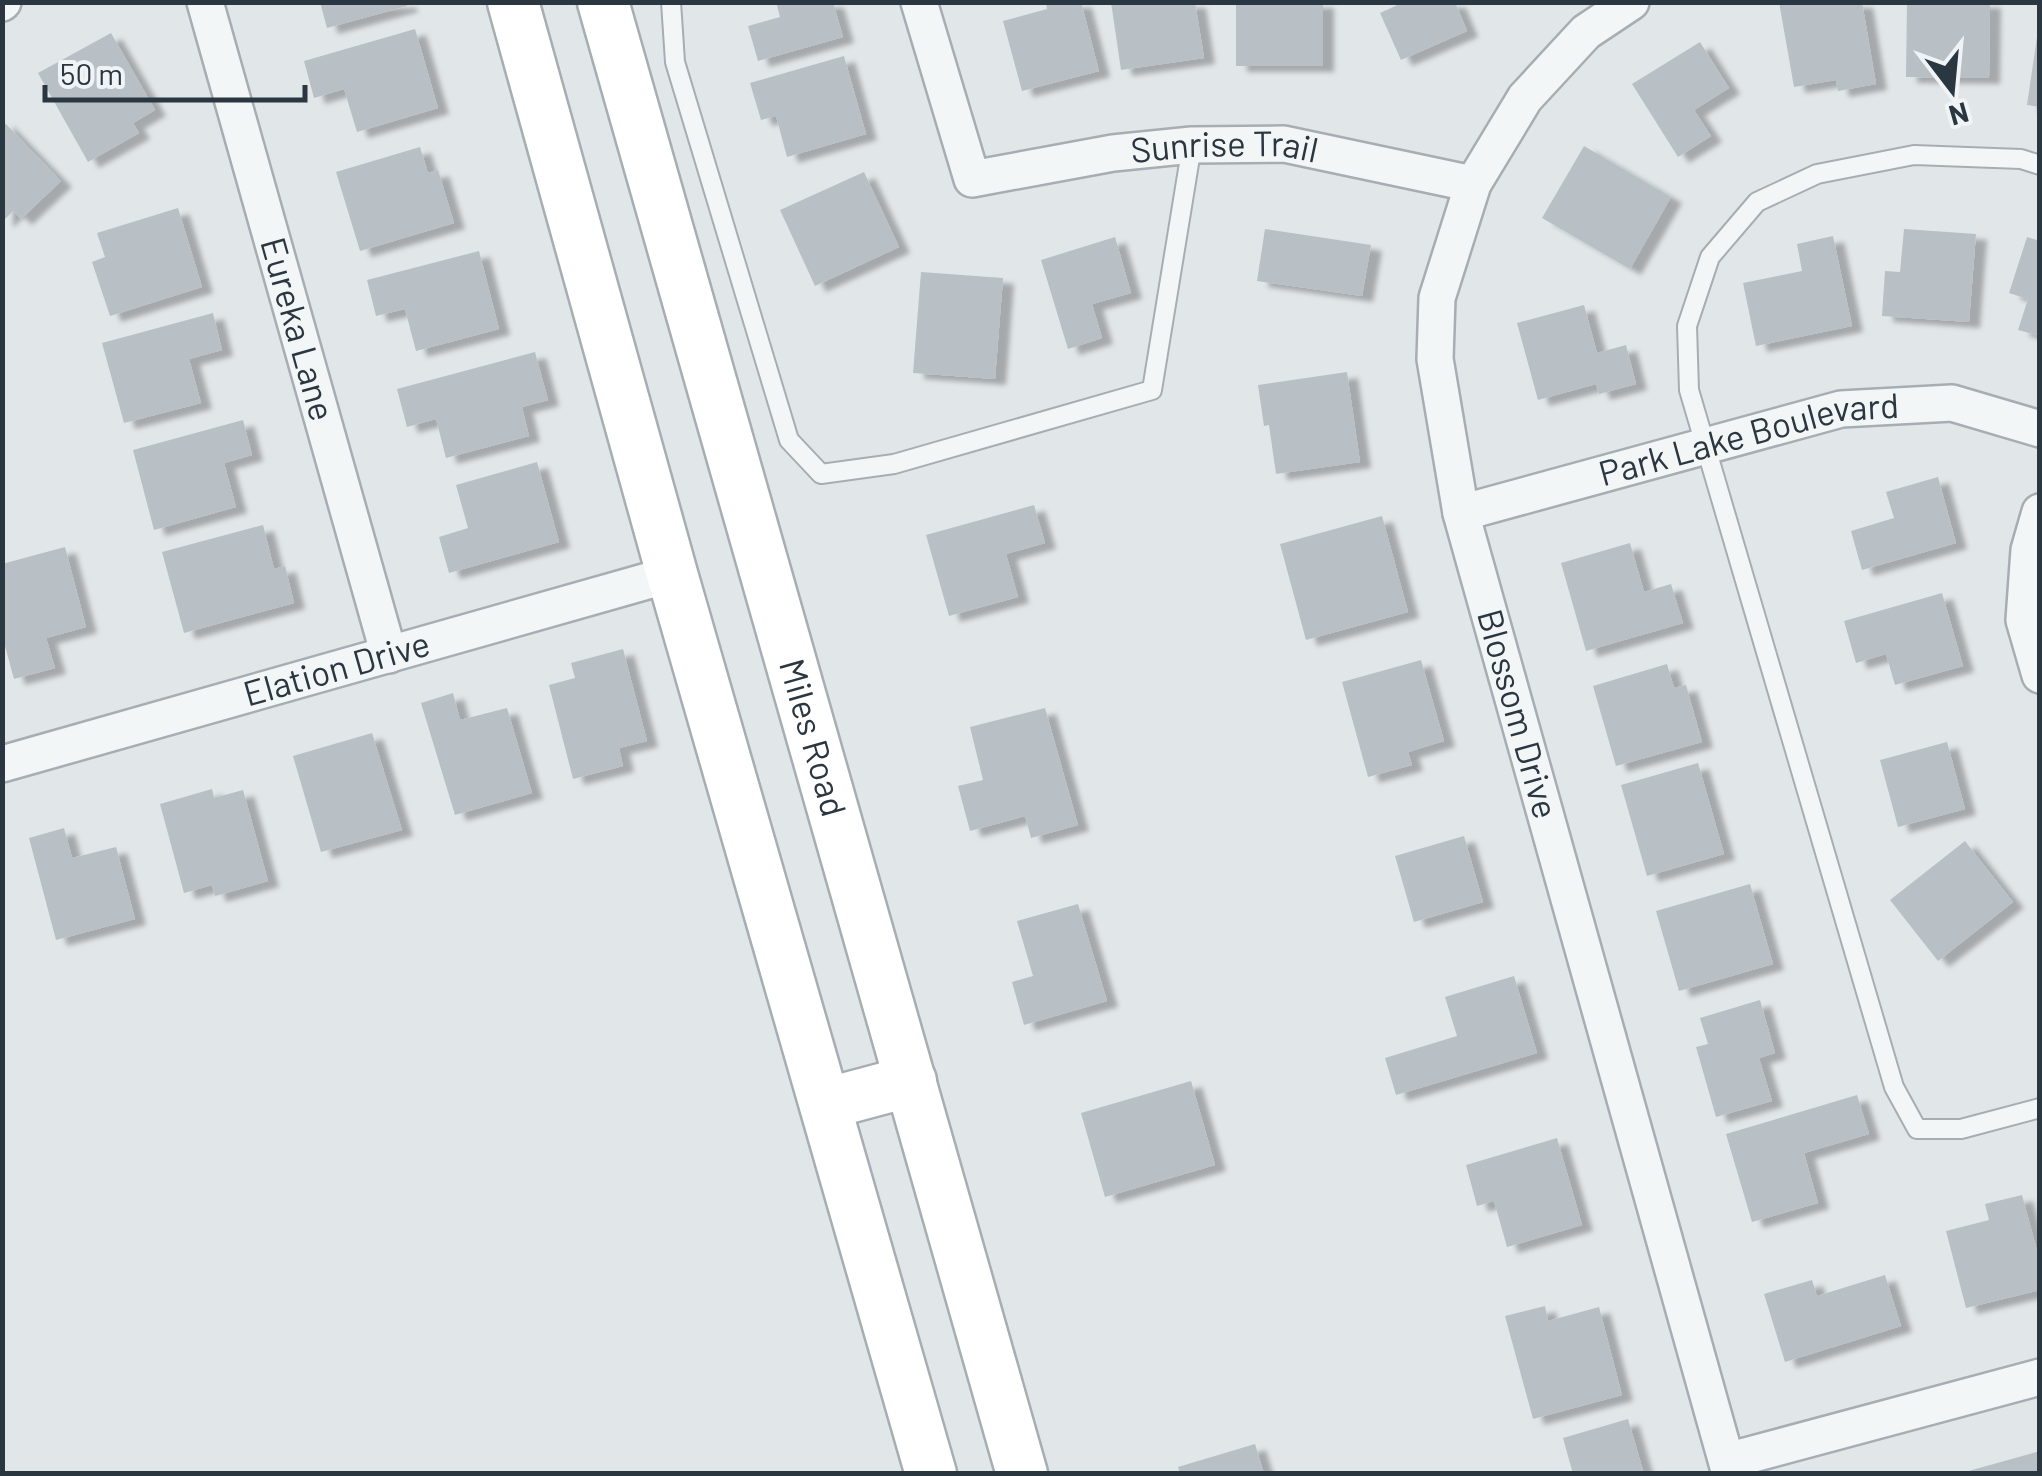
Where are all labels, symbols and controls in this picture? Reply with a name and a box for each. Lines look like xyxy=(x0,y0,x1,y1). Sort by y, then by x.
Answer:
scale bar xyxy=(45,40,305,102)
north arrow xyxy=(1902,40,2002,140)
text: 50 m xyxy=(60,55,123,91)
text: N xyxy=(1946,96,1973,134)
street label: Sunrise Trail xyxy=(1128,121,1322,170)
street label: Eureka Lane xyxy=(253,232,345,425)
street label: Park Lake Boulevard xyxy=(1594,383,1900,493)
street label: Blossom Drive xyxy=(1470,604,1568,823)
street label: Elation Drive xyxy=(238,621,434,713)
street label: Miles Road xyxy=(772,654,857,821)

